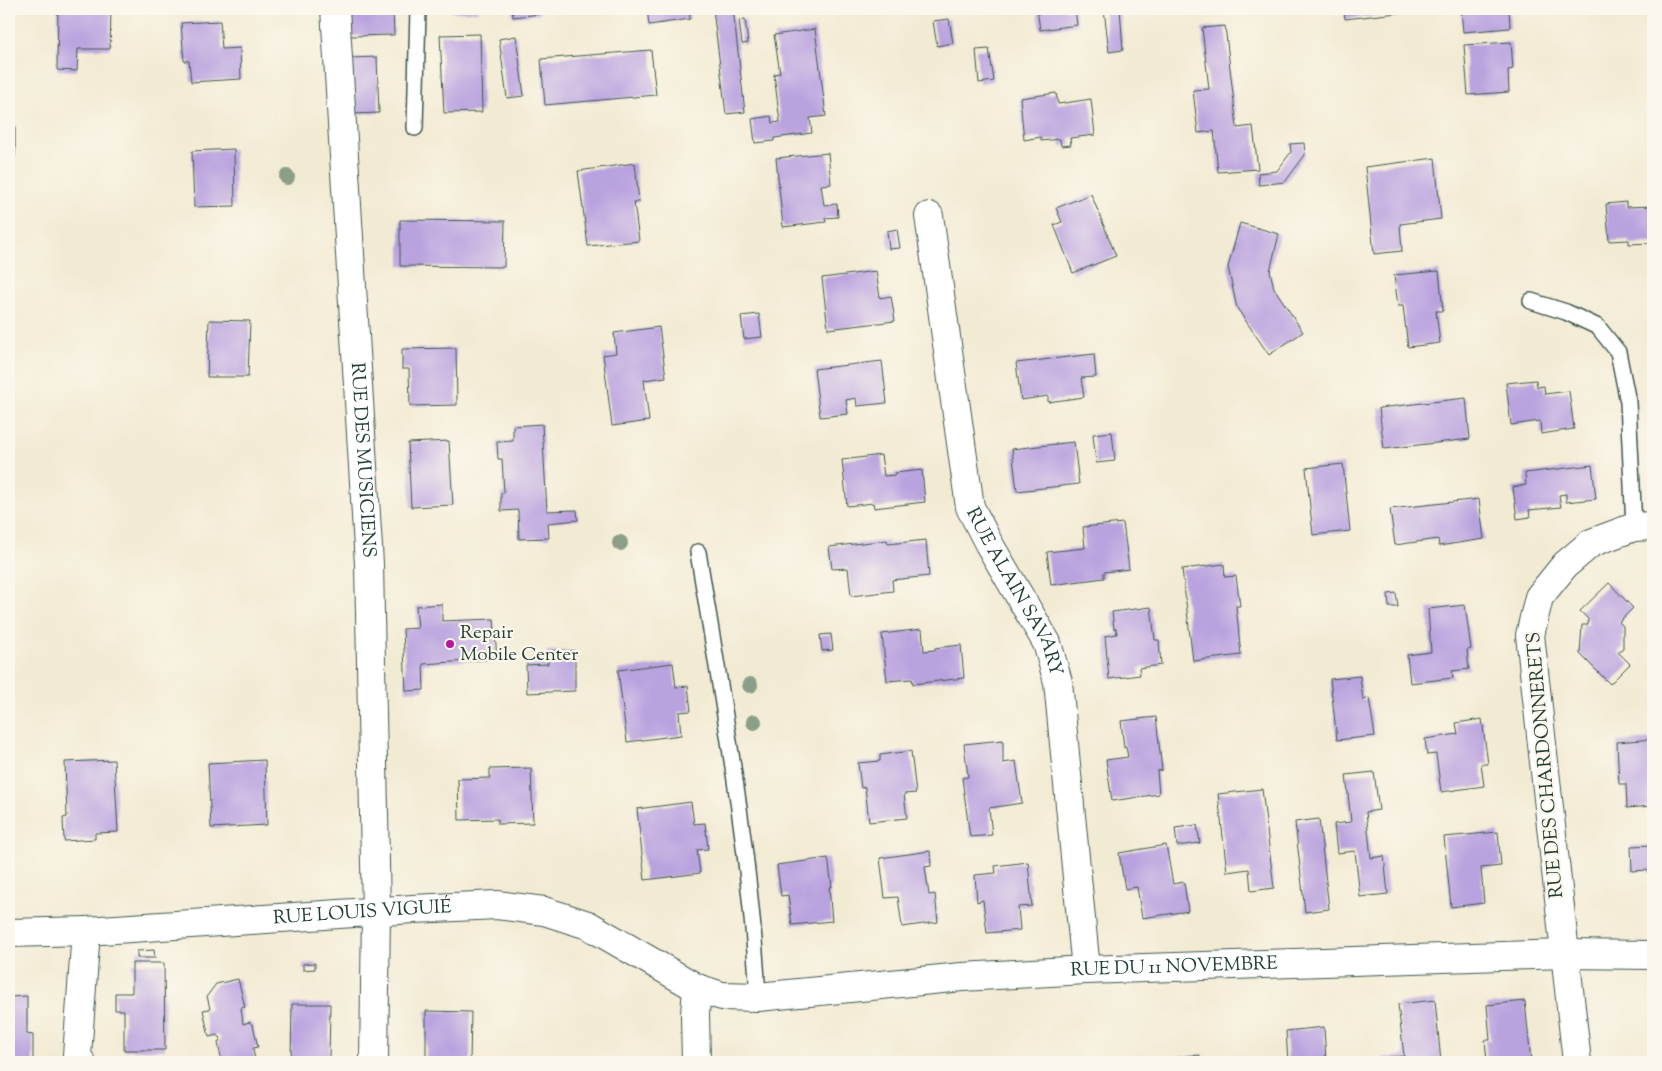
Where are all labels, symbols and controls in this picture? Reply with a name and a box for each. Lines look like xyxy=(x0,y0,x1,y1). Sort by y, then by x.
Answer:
street label: RUE DES MUSICIENS xyxy=(343,362,382,559)
street label: RUE ALAIN SAVARY xyxy=(959,503,1069,679)
place label: Repair Mobile Center xyxy=(460,620,578,669)
street label: RUE DES CHARDONNERETS xyxy=(1521,631,1571,899)
marker: Repair Mobile Center xyxy=(444,638,456,650)
street label: RUE LOUIS VIGUIÉ xyxy=(272,894,453,932)
street label: RUE DU 11 NOVEMBRE xyxy=(1070,950,1279,984)

